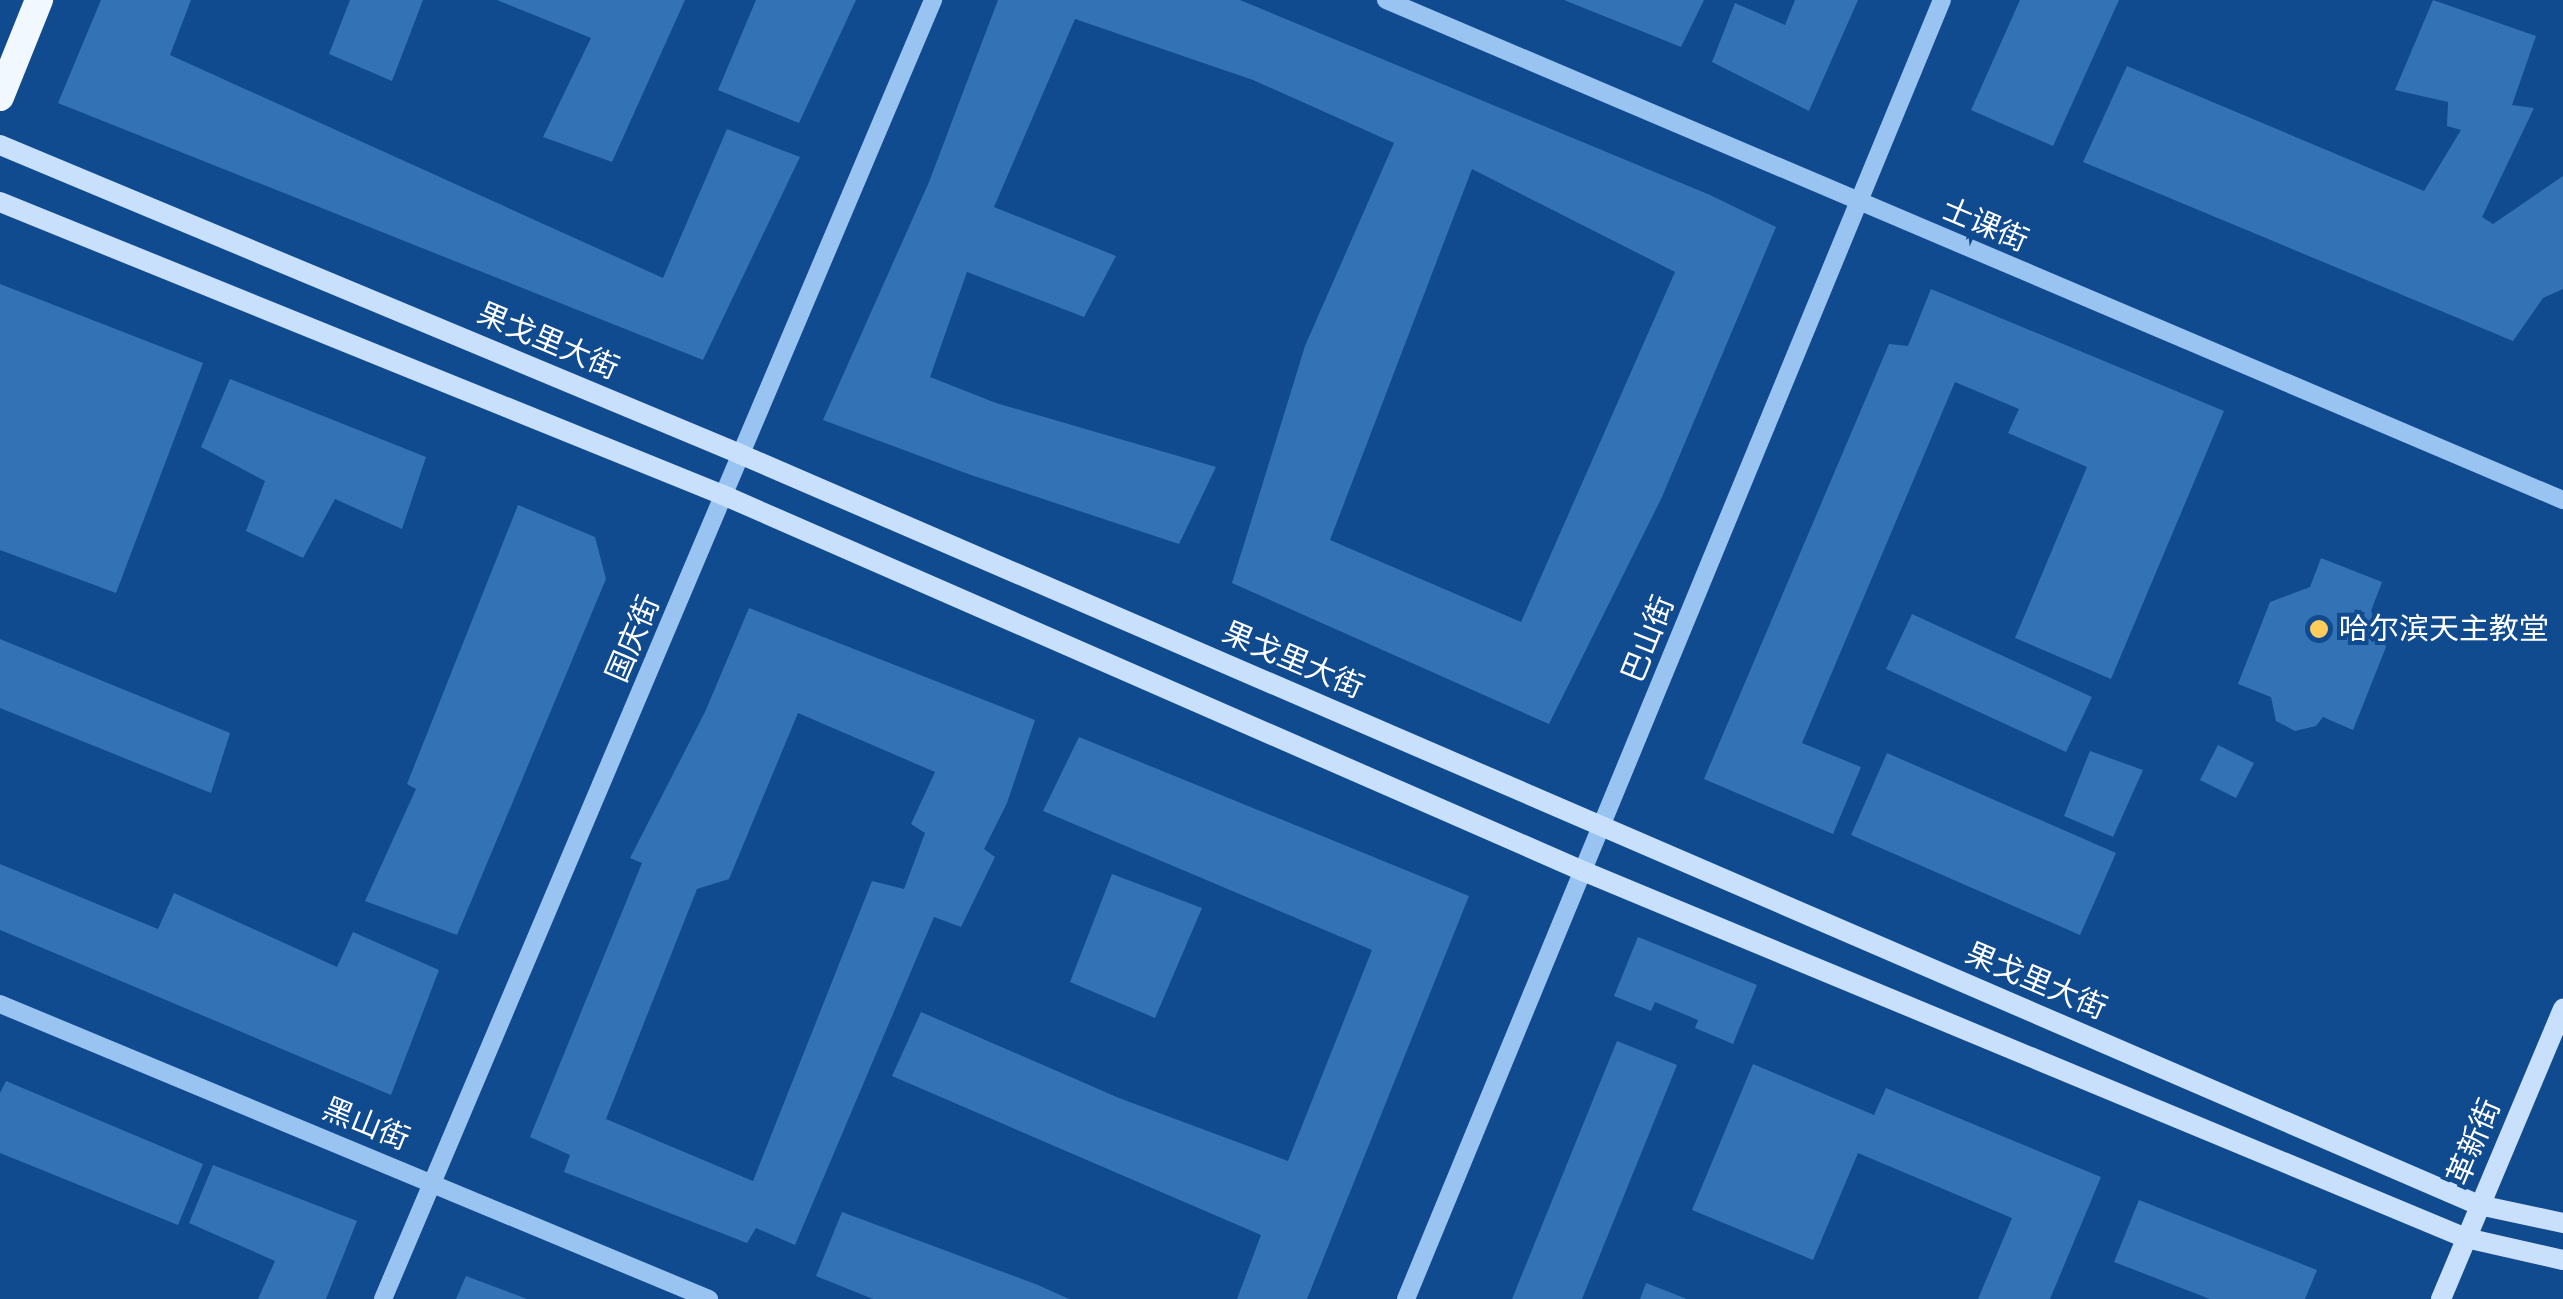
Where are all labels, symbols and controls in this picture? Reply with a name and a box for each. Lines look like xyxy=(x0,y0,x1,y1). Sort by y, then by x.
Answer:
street label: 士课街 xyxy=(1937,191,2033,259)
street label: 果戈里大街 xyxy=(472,295,624,387)
street label: 国庆街 xyxy=(599,591,667,687)
street label: 巴山街 xyxy=(1614,591,1682,687)
place label: 哈尔滨天主教堂 xyxy=(2339,611,2549,647)
street label: 果戈里大街 xyxy=(1217,614,1369,706)
marker: 哈尔滨天主教堂 xyxy=(2308,618,2330,640)
street label: 果戈里大街 xyxy=(1960,935,2112,1027)
street label: 黑山街 xyxy=(318,1090,414,1158)
street label: 革新街 xyxy=(2440,1094,2508,1190)

